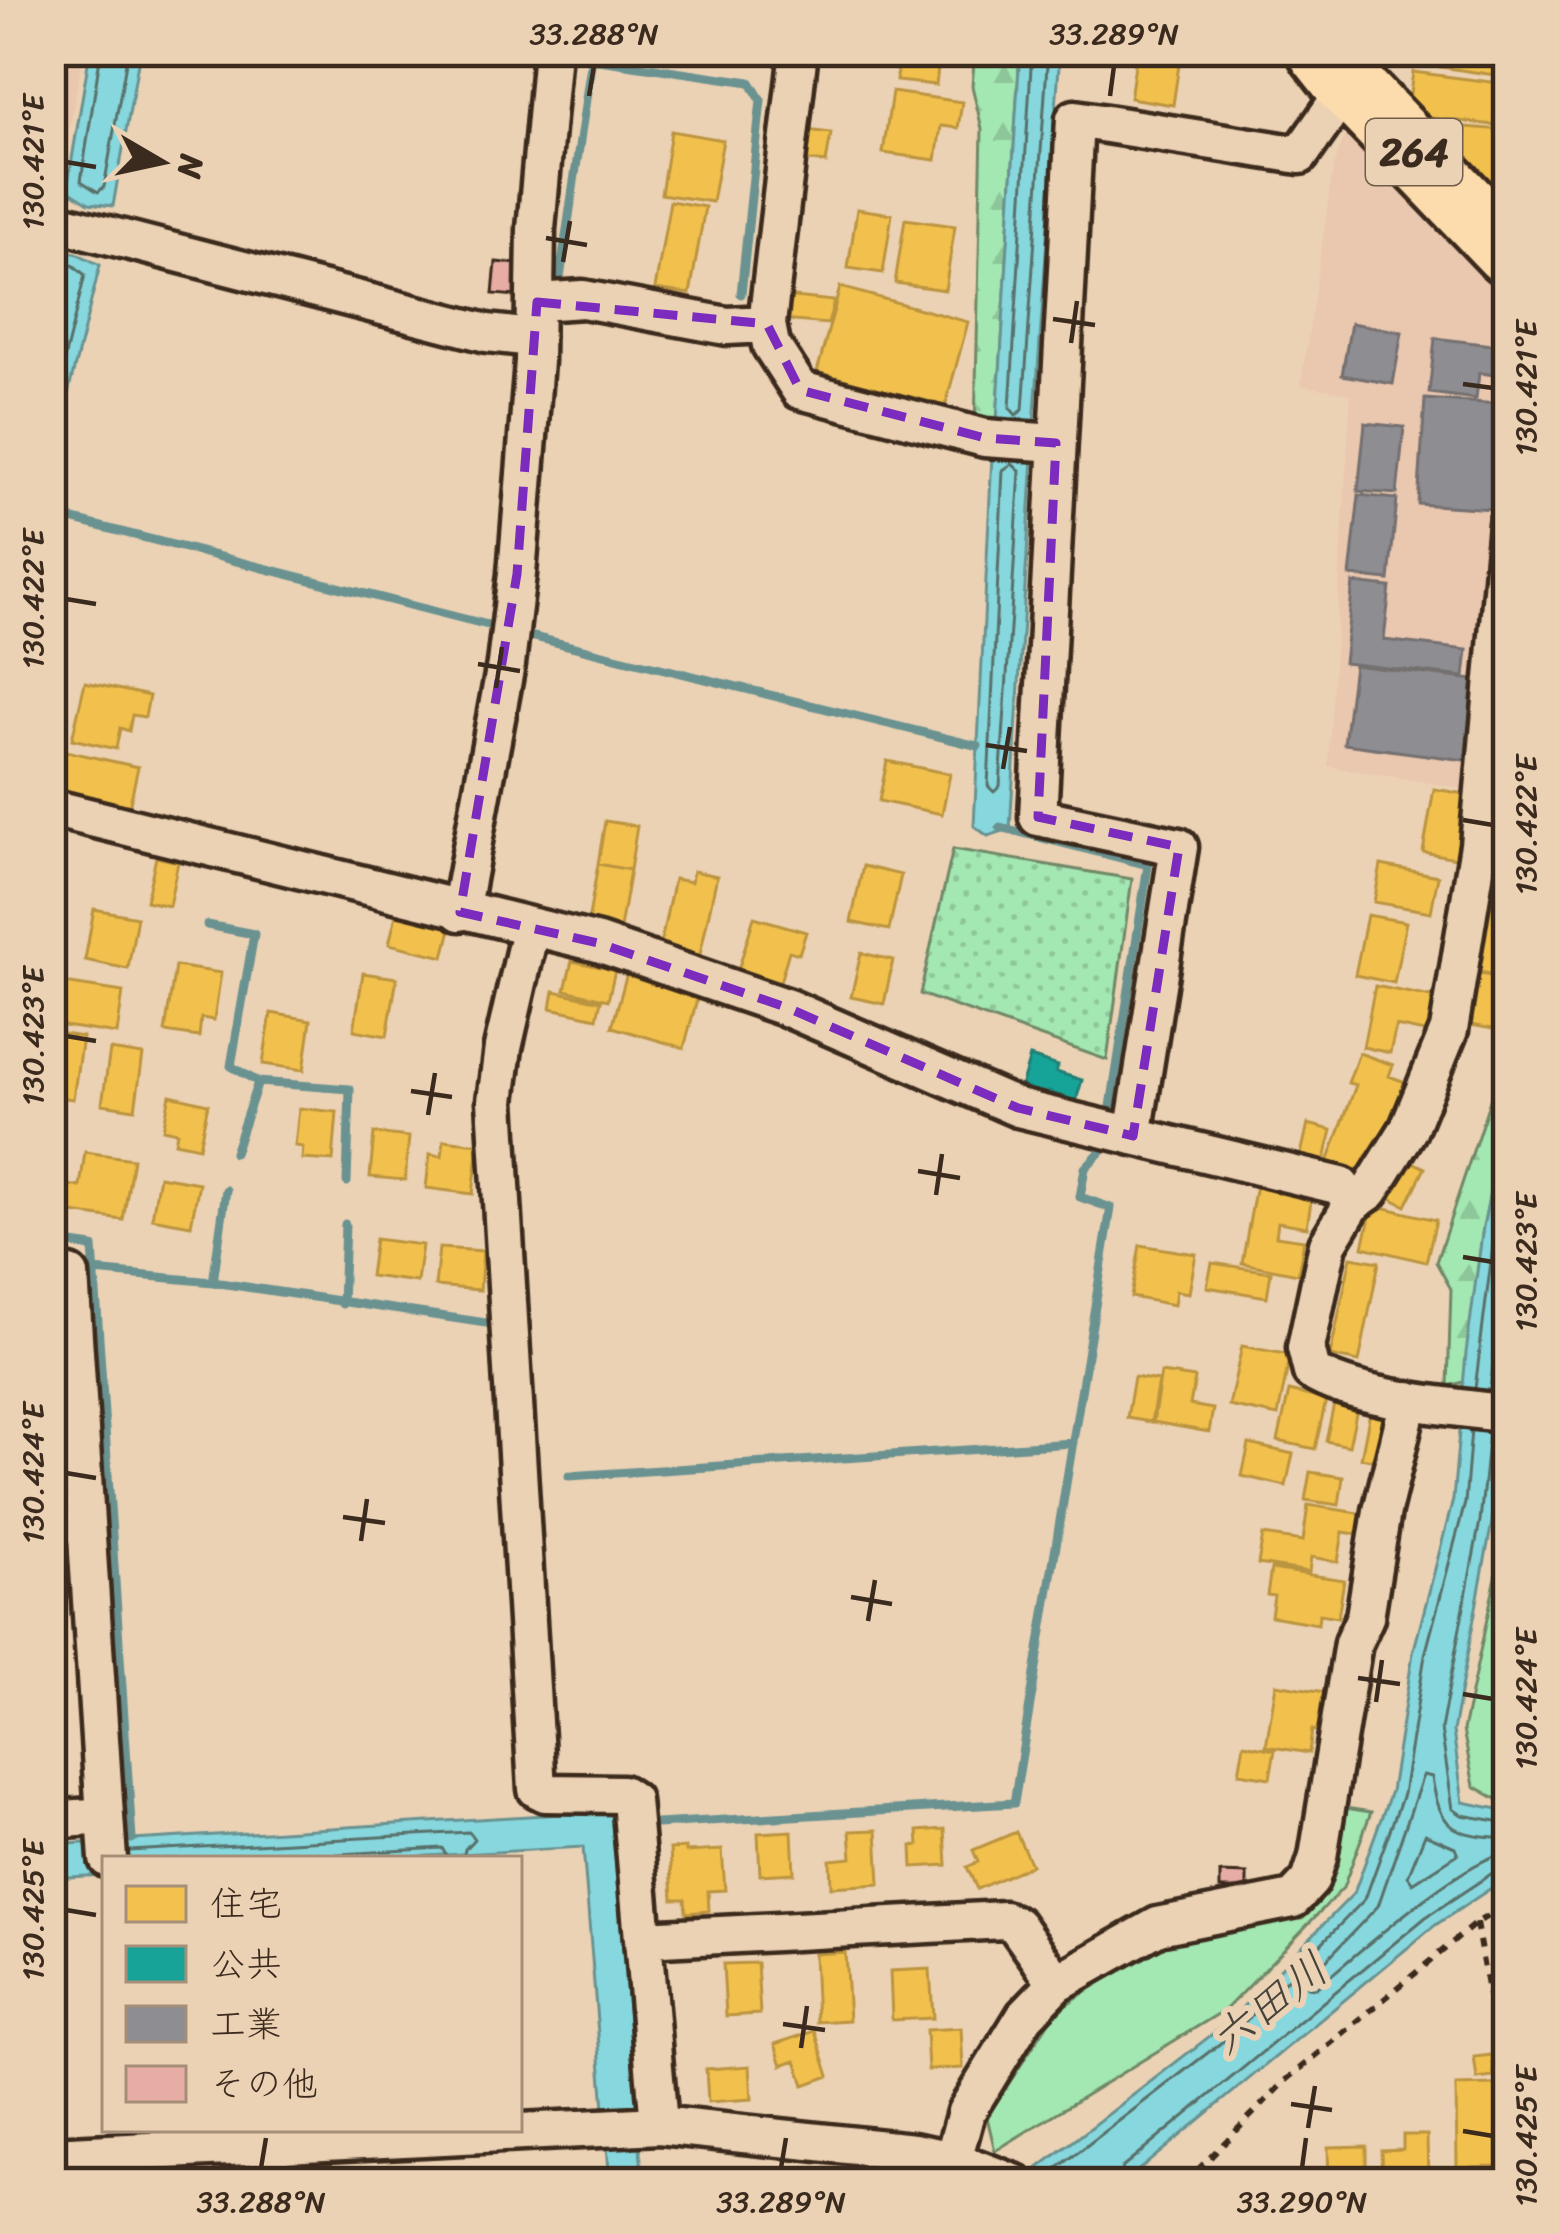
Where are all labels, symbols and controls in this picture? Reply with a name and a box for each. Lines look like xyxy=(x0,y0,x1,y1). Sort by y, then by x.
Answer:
text: 33.288°N xyxy=(529,7,659,61)
text: 33.289°N xyxy=(1049,7,1179,61)
text: 130.421°E xyxy=(6,92,60,230)
north arrow xyxy=(102,102,222,222)
road number: 264 xyxy=(1366,119,1462,185)
text: N xyxy=(160,150,221,183)
text: 130.421°E xyxy=(1499,318,1553,456)
text: 130.422°E xyxy=(6,527,60,669)
text: 130.422°E xyxy=(1499,753,1553,895)
text: 130.423°E xyxy=(6,964,60,1106)
text: 130.423°E xyxy=(1499,1190,1553,1332)
text: 130.424°E xyxy=(6,1400,60,1544)
text: 130.424°E xyxy=(1499,1626,1553,1770)
text: 130.425°E xyxy=(6,1837,60,1981)
legend xyxy=(102,1856,522,2132)
text: 住宅 xyxy=(210,1872,282,1936)
water label: 六田川 xyxy=(1191,1931,1347,2077)
text: 公共 xyxy=(210,1932,282,1996)
text: 工業 xyxy=(210,1992,282,2056)
text: その他 xyxy=(210,2052,318,2116)
text: 130.425°E xyxy=(1499,2063,1553,2207)
text: 33.288°N xyxy=(196,2175,326,2229)
text: 33.289°N xyxy=(716,2175,846,2229)
text: 33.290°N xyxy=(1237,2175,1367,2229)

